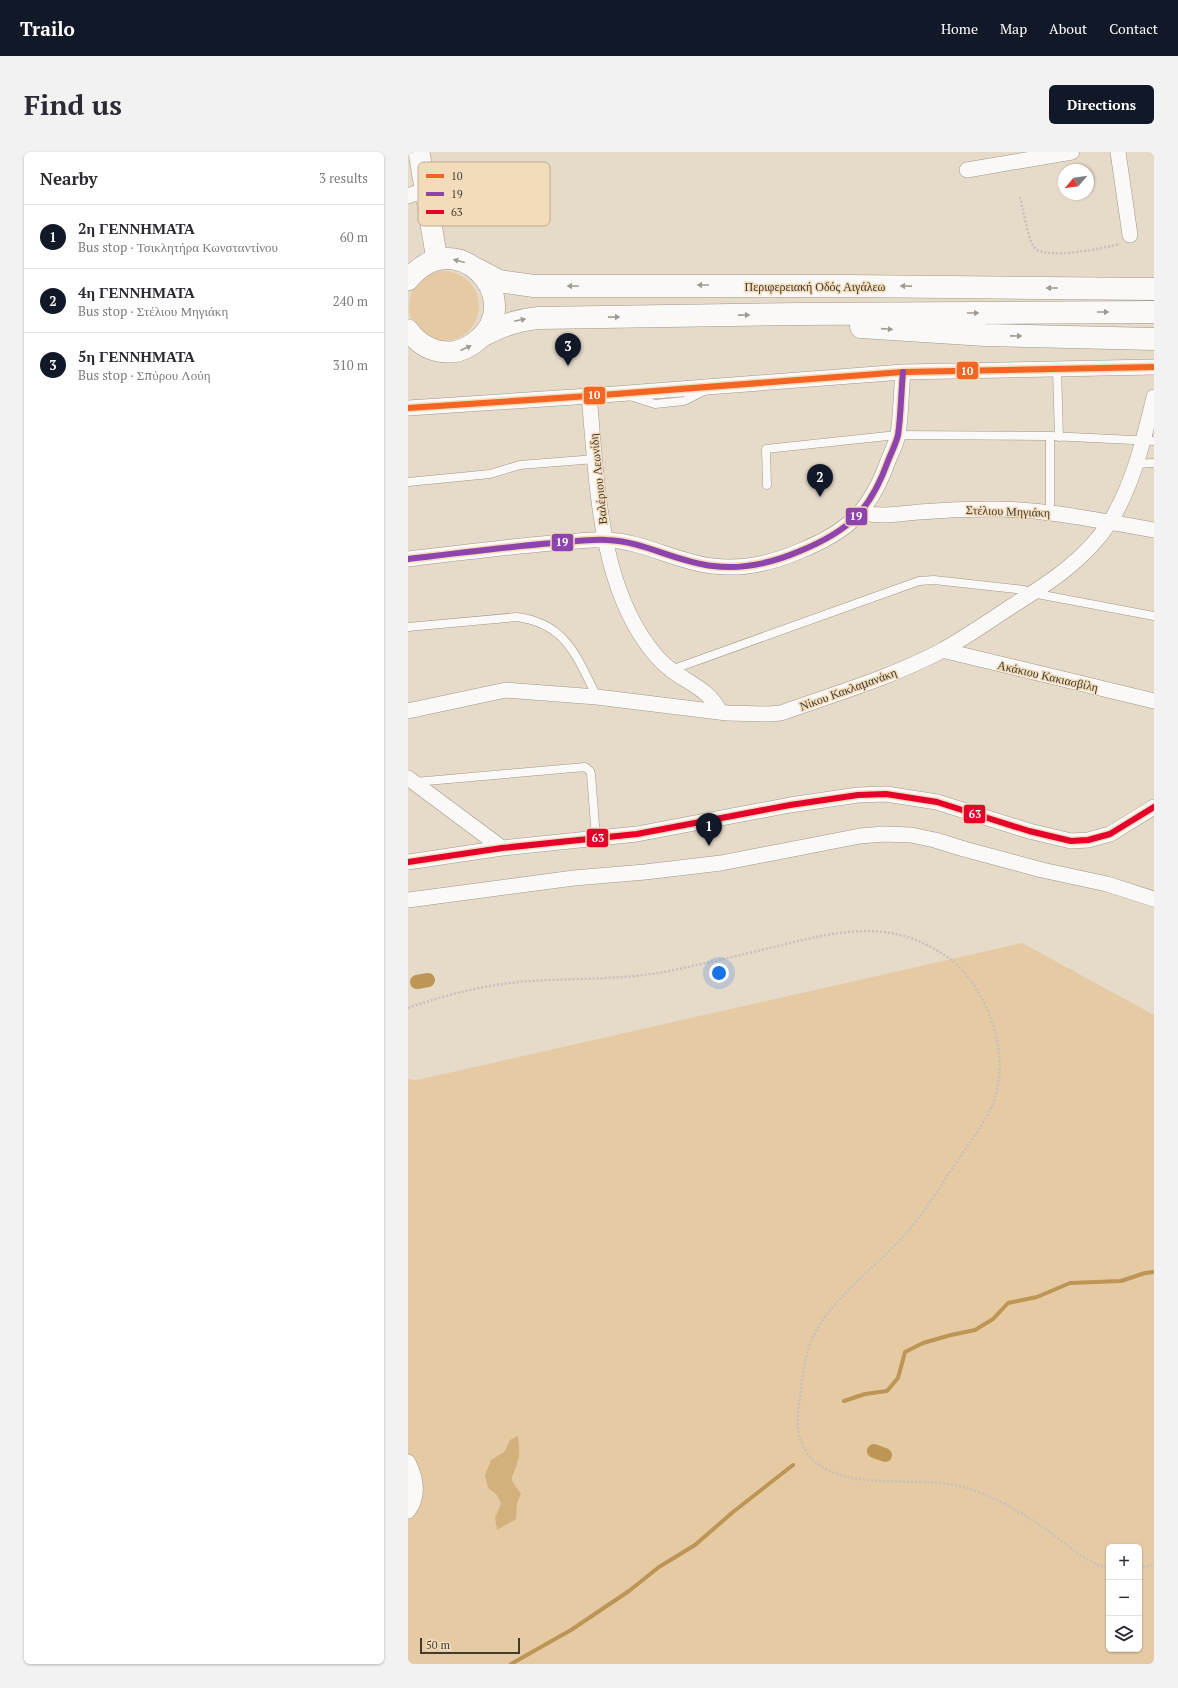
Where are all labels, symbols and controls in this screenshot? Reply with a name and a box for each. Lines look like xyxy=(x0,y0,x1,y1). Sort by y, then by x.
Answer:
text: Trailo xyxy=(20,16,75,41)
text: Home xyxy=(941,19,978,38)
text: Map xyxy=(1000,19,1027,38)
text: About xyxy=(1049,19,1087,38)
text: Contact xyxy=(1109,19,1158,38)
button: Directions xyxy=(1049,85,1154,124)
text: Find us xyxy=(24,86,122,123)
legend xyxy=(418,162,550,226)
north arrow xyxy=(1058,164,1094,200)
text: Nearby xyxy=(40,167,98,190)
text: 3 results xyxy=(319,169,368,187)
text: 10 xyxy=(451,169,463,183)
text: 19 xyxy=(451,187,463,201)
text: 63 xyxy=(451,205,463,219)
text: 2η ΓΕΝΝΗΜΑΤΑ xyxy=(78,218,195,238)
text: 1 xyxy=(49,228,57,246)
text: 60 m xyxy=(340,228,368,246)
text: Bus stop · Τσικλητήρα Κωνσταντίνου xyxy=(78,238,278,256)
one-way arrow xyxy=(453,257,465,263)
street label: Περιφερειακή Οδός Αιγάλεω xyxy=(745,279,886,294)
text: 4η ΓΕΝΝΗΜΑΤΑ xyxy=(78,282,195,302)
one-way arrow xyxy=(696,282,709,288)
one-way arrow xyxy=(566,283,579,289)
one-way arrow xyxy=(899,283,912,289)
one-way arrow xyxy=(1045,285,1058,291)
text: 2 xyxy=(49,292,57,310)
text: 240 m xyxy=(333,292,368,310)
text: Bus stop · Στέλιου Μηγιάκη xyxy=(78,302,228,320)
one-way arrow xyxy=(1097,309,1110,315)
one-way arrow xyxy=(967,310,980,316)
one-way arrow xyxy=(738,312,751,318)
one-way arrow xyxy=(608,314,621,320)
one-way arrow xyxy=(513,317,526,323)
one-way arrow xyxy=(881,325,893,332)
pin: 3 xyxy=(555,333,581,366)
one-way arrow xyxy=(1010,333,1023,339)
one-way arrow xyxy=(460,345,471,351)
text: 5η ΓΕΝΝΗΜΑΤΑ xyxy=(78,346,195,366)
text: 3 xyxy=(49,356,57,374)
text: 310 m xyxy=(333,356,368,374)
line badge: 10 xyxy=(956,361,979,380)
text: 10 xyxy=(961,364,973,378)
text: Bus stop · Σπύρου Λούη xyxy=(78,366,210,384)
line badge: 10 xyxy=(583,386,606,405)
text: 10 xyxy=(588,388,600,402)
street label: Βαλέριου Λεωνίδη xyxy=(586,433,610,525)
pin: 2 xyxy=(807,464,833,497)
street label: Στέλιου Μηγιάκη xyxy=(966,502,1050,520)
line badge: 19 xyxy=(845,507,868,526)
text: 19 xyxy=(850,509,862,523)
line badge: 19 xyxy=(551,533,574,552)
text: 19 xyxy=(556,535,568,549)
street label: Ακάκιου Κακιασβίλη xyxy=(996,657,1100,695)
street label: Νίκου Κακλαμανάκη xyxy=(797,664,899,714)
line badge: 63 xyxy=(963,804,986,824)
text: 63 xyxy=(969,807,981,821)
pin: 1 xyxy=(696,813,722,846)
line badge: 63 xyxy=(586,828,609,848)
text: 63 xyxy=(592,831,604,845)
your location xyxy=(709,963,729,983)
map controls xyxy=(1106,1544,1142,1652)
button: + xyxy=(1106,1544,1142,1580)
button: − xyxy=(1106,1580,1142,1616)
button: layers xyxy=(1106,1616,1142,1652)
scale bar xyxy=(420,1636,520,1655)
text: 50 m xyxy=(426,1638,450,1652)

